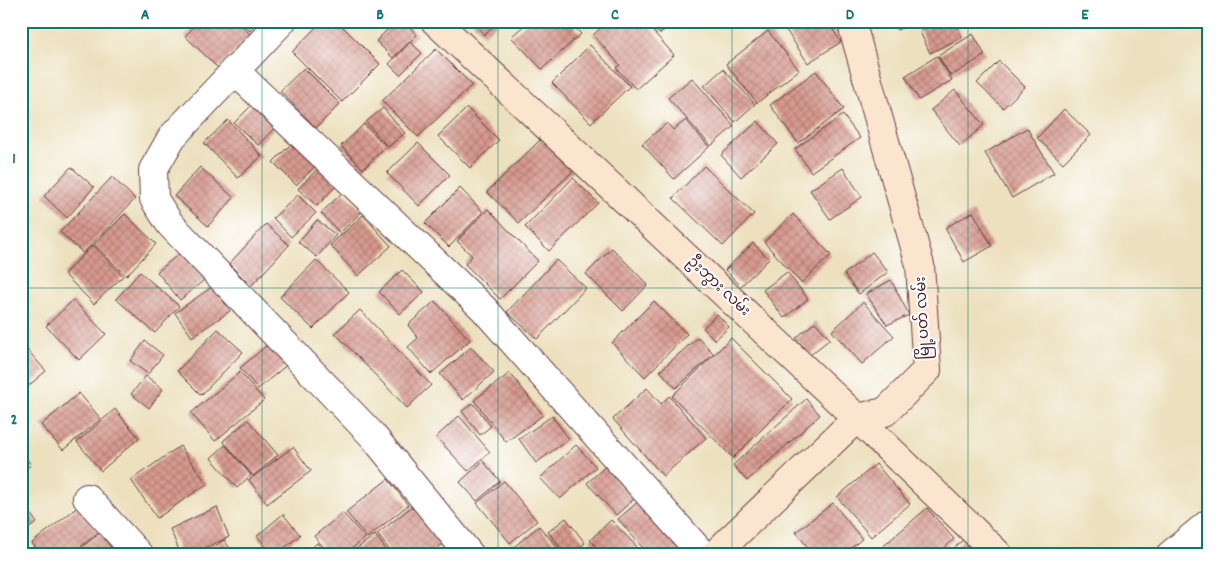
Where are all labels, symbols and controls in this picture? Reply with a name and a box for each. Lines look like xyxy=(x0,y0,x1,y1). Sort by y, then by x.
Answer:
text: A xyxy=(141,4,150,27)
text: B xyxy=(376,4,384,27)
text: C xyxy=(611,4,619,27)
text: D xyxy=(846,4,855,27)
text: E xyxy=(1081,4,1089,27)
text: 1 xyxy=(12,148,16,171)
street label: ဦးဘွား လမ်း xyxy=(681,251,755,322)
street label: မြို့ပတ် လမ်း xyxy=(910,276,937,360)
text: 2 xyxy=(11,409,18,432)

